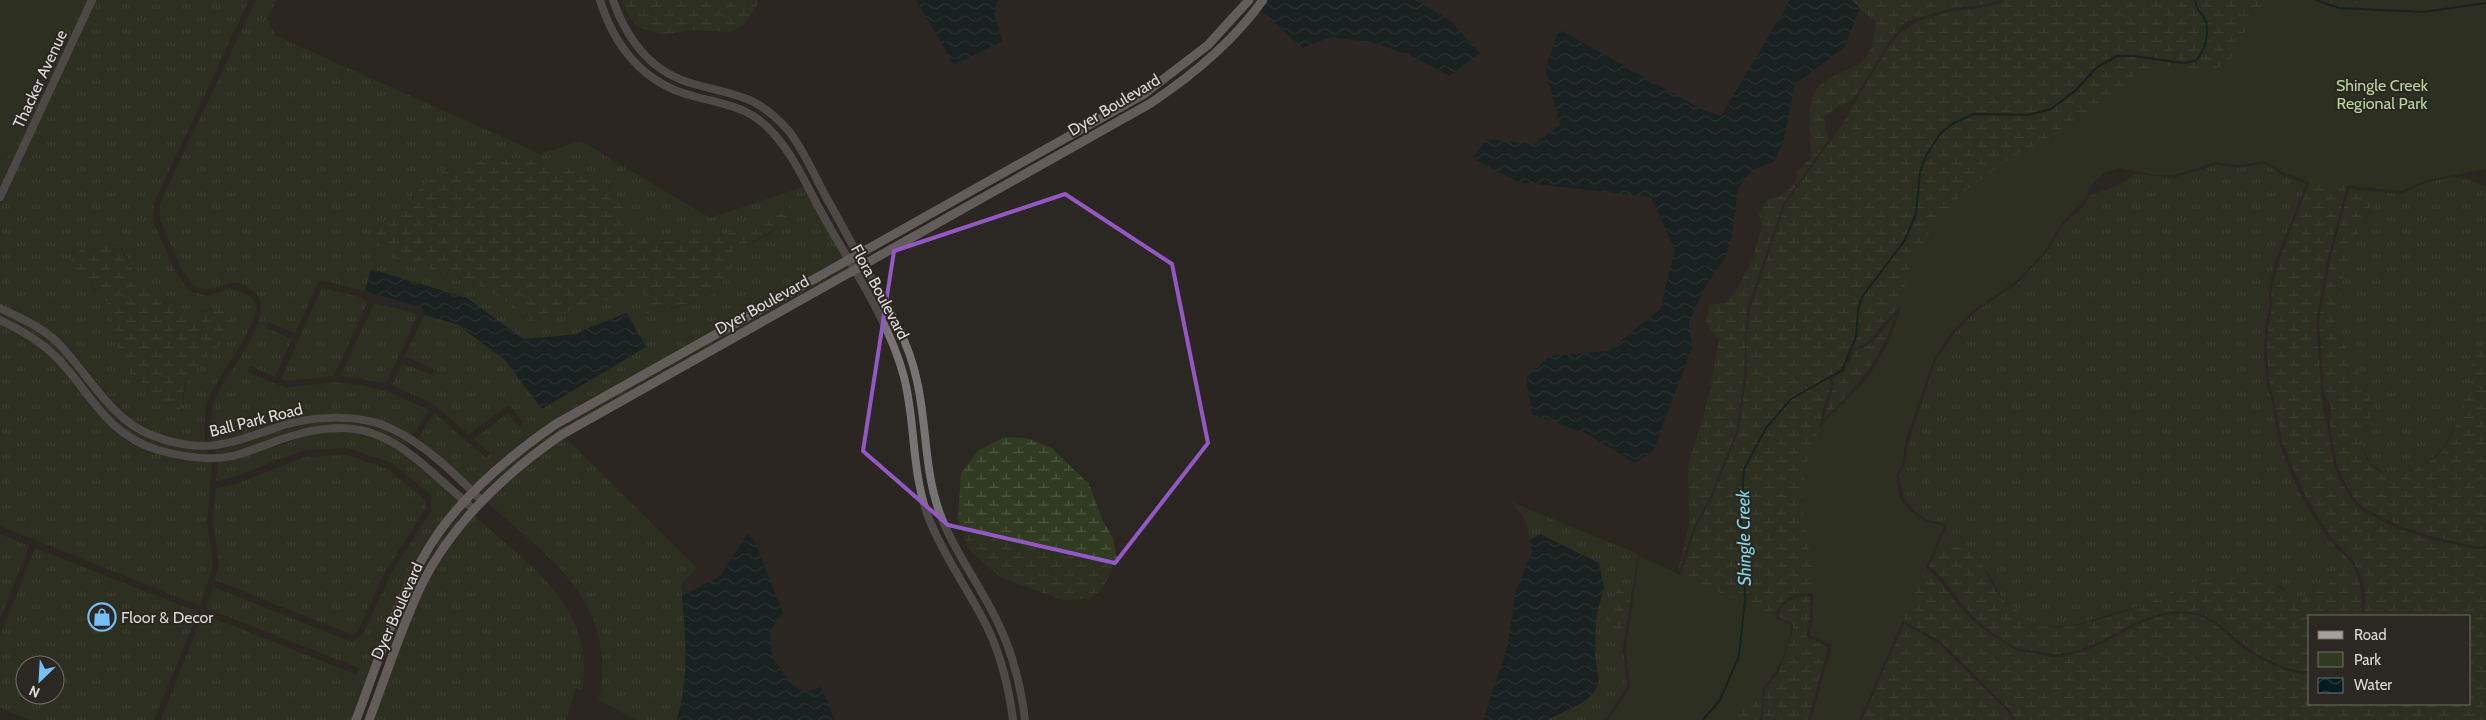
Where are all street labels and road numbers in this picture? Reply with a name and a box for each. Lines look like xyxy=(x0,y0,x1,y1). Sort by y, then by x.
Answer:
street label: Thacker Avenue xyxy=(9,27,71,131)
street label: Dyer Boulevard xyxy=(1064,70,1164,140)
street label: Flora Boulevard xyxy=(847,241,913,343)
street label: Dyer Boulevard xyxy=(712,271,812,339)
street label: Ball Park Road xyxy=(207,399,305,441)
street label: Dyer Boulevard xyxy=(367,560,427,662)

